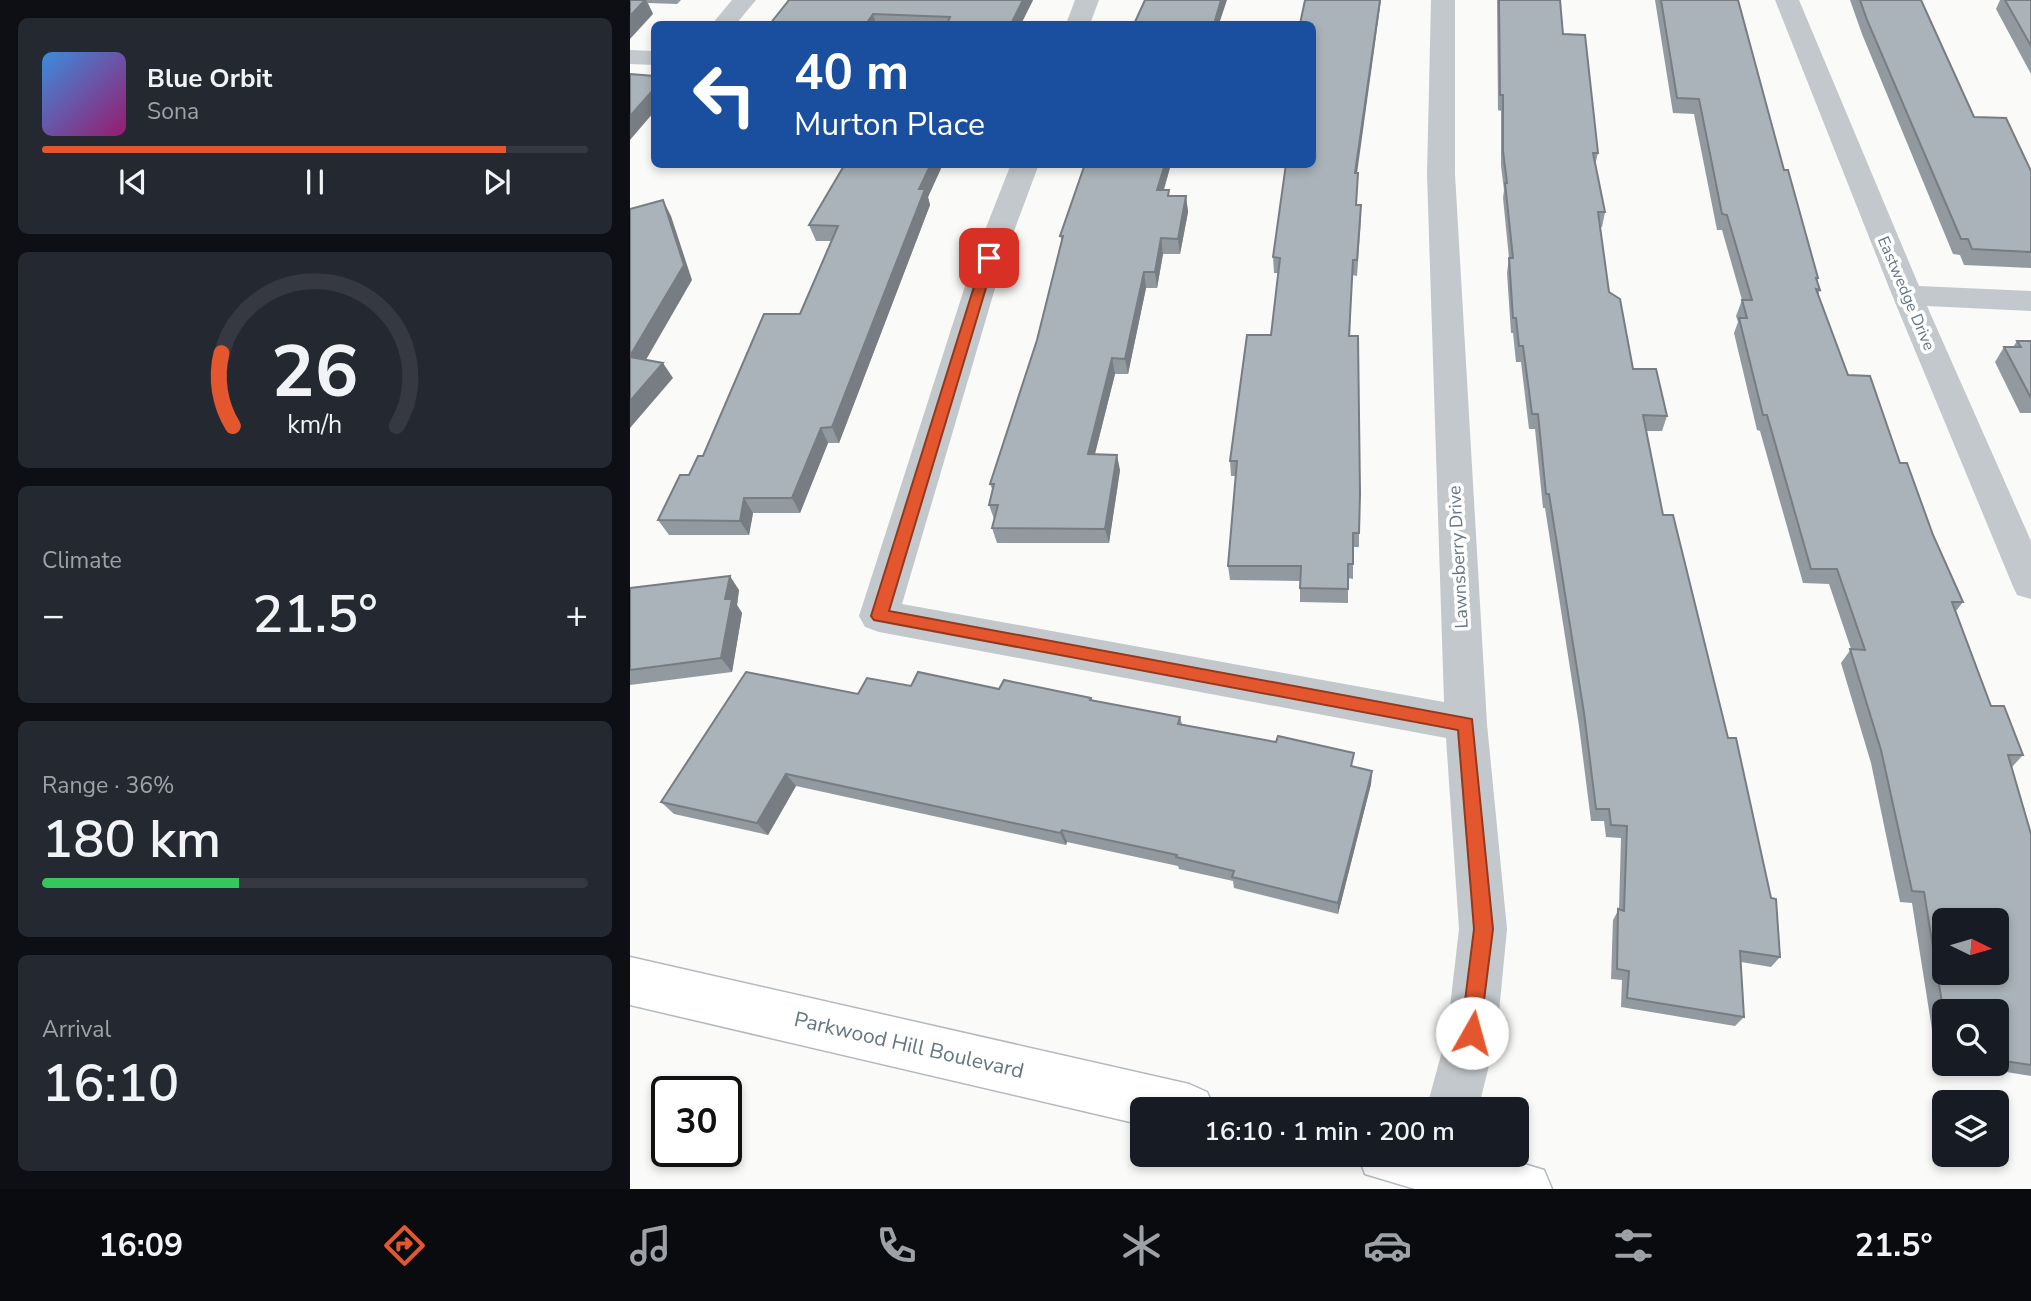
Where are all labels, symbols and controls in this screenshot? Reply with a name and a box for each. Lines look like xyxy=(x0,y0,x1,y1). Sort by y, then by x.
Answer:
text: 40 m xyxy=(794,39,909,106)
icon: left xyxy=(679,49,770,140)
text: Blue Orbit xyxy=(147,61,272,96)
text: Sona xyxy=(147,96,199,127)
text: Murton Place xyxy=(794,103,985,146)
icon: previous xyxy=(114,163,152,201)
icon: pause xyxy=(296,163,334,201)
icon: next xyxy=(478,163,516,201)
pin xyxy=(959,228,1019,288)
street label: Eastwedge Drive xyxy=(1872,233,1940,354)
icon: arrive xyxy=(970,239,1008,277)
text: 26 xyxy=(271,323,359,423)
text: km/h xyxy=(287,408,343,442)
street label: Lawnsberry Drive xyxy=(1442,485,1474,629)
text: Climate xyxy=(42,545,122,576)
text: 21.5° xyxy=(252,579,378,650)
text: − xyxy=(42,590,65,641)
text: + xyxy=(565,590,588,641)
text: Range · 36% xyxy=(42,770,174,801)
text: 180 km xyxy=(42,804,221,875)
north arrow xyxy=(1932,908,2009,985)
map controls xyxy=(1932,908,2009,1167)
position arrow xyxy=(1435,996,1509,1070)
button: search xyxy=(1932,999,2009,1076)
street label: Parkwood Hill Boulevard xyxy=(791,1005,1027,1085)
text: Arrival xyxy=(42,1014,111,1045)
text: 16:10 xyxy=(42,1048,179,1119)
speed limit sign: 30 xyxy=(651,1076,742,1167)
button: layers xyxy=(1932,1090,2009,1167)
text: 16:10 · 1 min · 200 m xyxy=(1204,1114,1455,1149)
icon: directions xyxy=(380,1221,429,1270)
icon: music xyxy=(626,1221,675,1270)
icon: phone xyxy=(872,1221,921,1270)
icon: climate xyxy=(1117,1221,1166,1270)
icon: car xyxy=(1363,1221,1412,1270)
icon: filters xyxy=(1609,1221,1658,1270)
text: 16:09 xyxy=(98,1224,183,1267)
text: 21.5° xyxy=(1855,1224,1933,1267)

